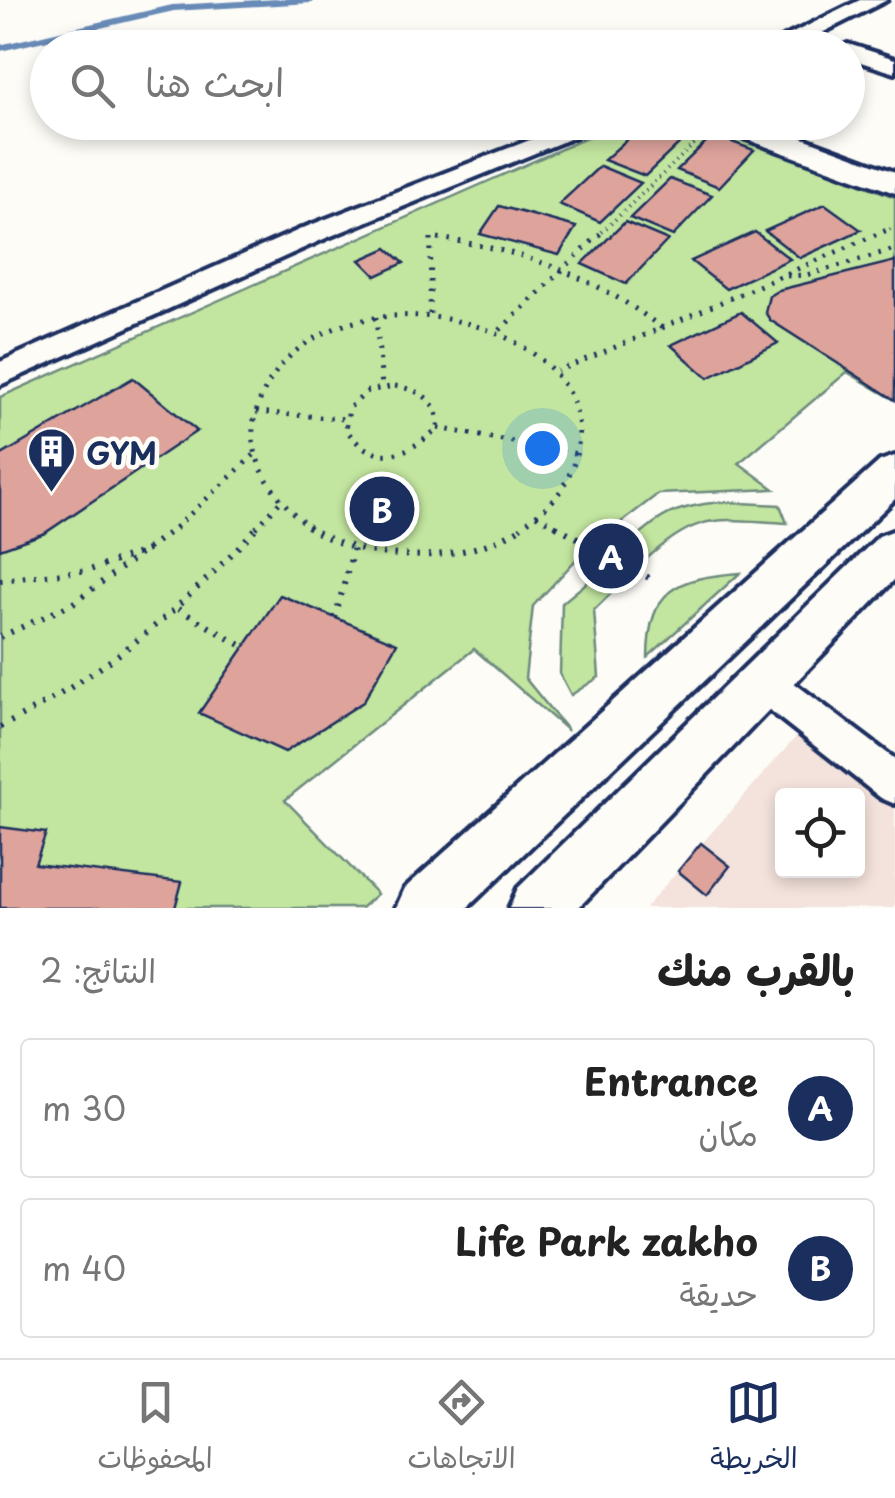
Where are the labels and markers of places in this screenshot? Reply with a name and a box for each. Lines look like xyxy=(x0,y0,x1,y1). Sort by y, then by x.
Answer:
building icon: GYM xyxy=(25,426,77,494)
place label: GYM xyxy=(86,430,157,475)
pin: B xyxy=(350,472,414,546)
pin: A xyxy=(578,518,644,594)

